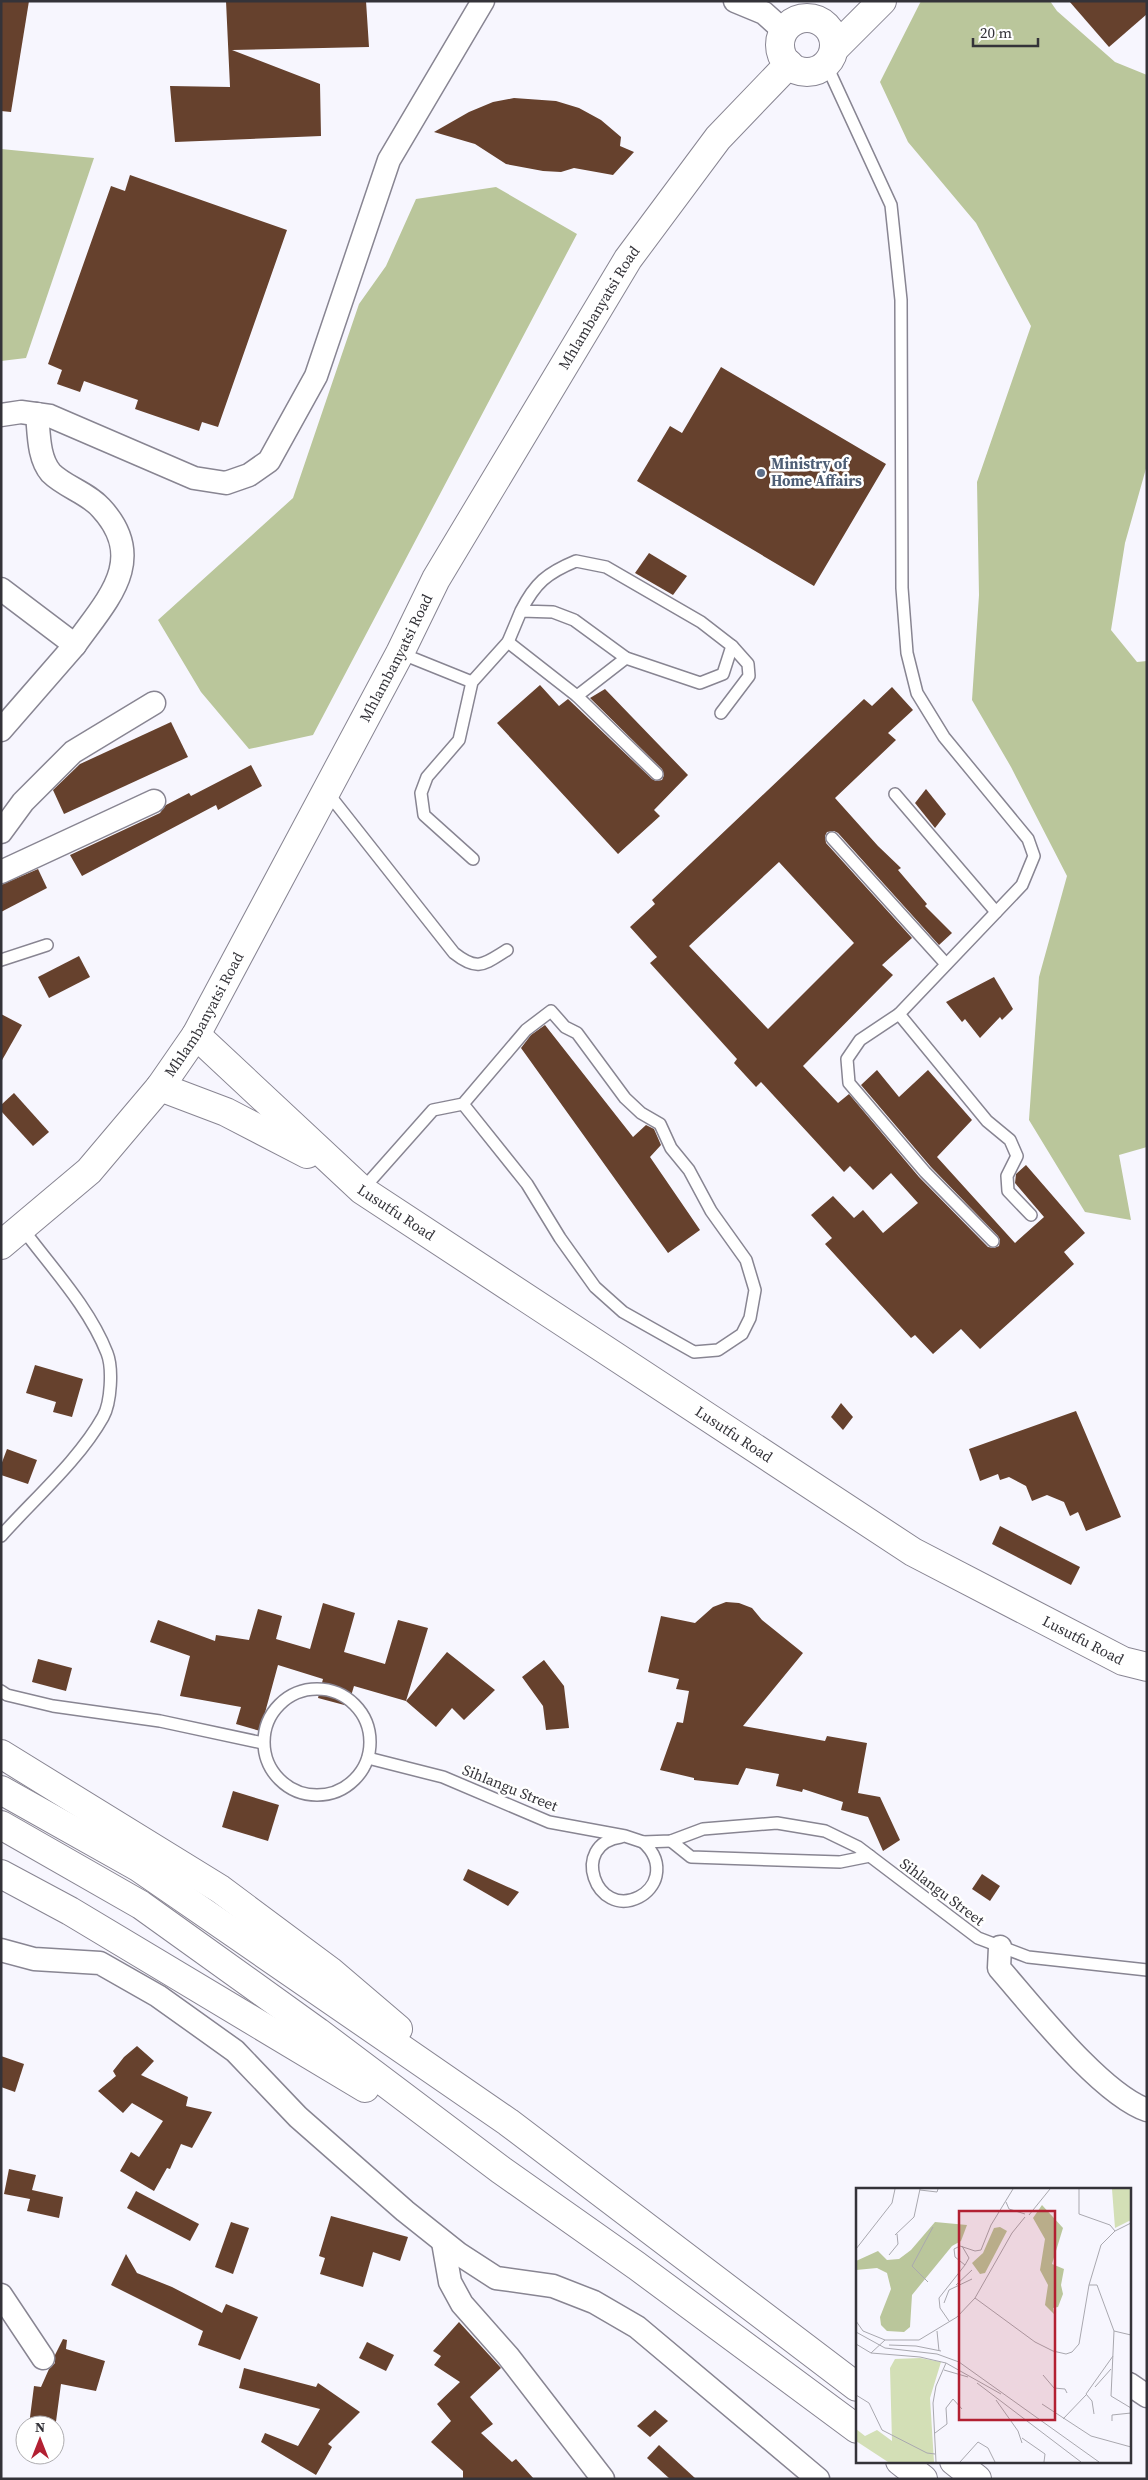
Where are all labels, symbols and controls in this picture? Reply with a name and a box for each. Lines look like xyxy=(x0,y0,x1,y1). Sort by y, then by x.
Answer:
scale bar xyxy=(973,15,1038,47)
text: 20 m xyxy=(980,22,1012,43)
street label: Mhlambanyatsi Road xyxy=(553,241,645,373)
place label: Ministry of Home Affairs xyxy=(771,453,862,491)
marker: Ministry of Home Affairs xyxy=(755,467,767,479)
street label: Mhlambanyatsi Road xyxy=(354,590,437,726)
street label: Mhlambanyatsi Road xyxy=(159,948,249,1081)
street label: Lusutfu Road xyxy=(354,1179,440,1245)
street label: Lusutfu Road xyxy=(691,1401,777,1467)
street label: Lusutfu Road xyxy=(1039,1610,1128,1670)
street label: Sihlangu Street xyxy=(459,1759,561,1816)
street label: Sihlangu Street xyxy=(896,1853,989,1930)
inset map xyxy=(856,2188,1130,2462)
north arrow xyxy=(15,2415,65,2465)
text: N xyxy=(35,2417,45,2437)

